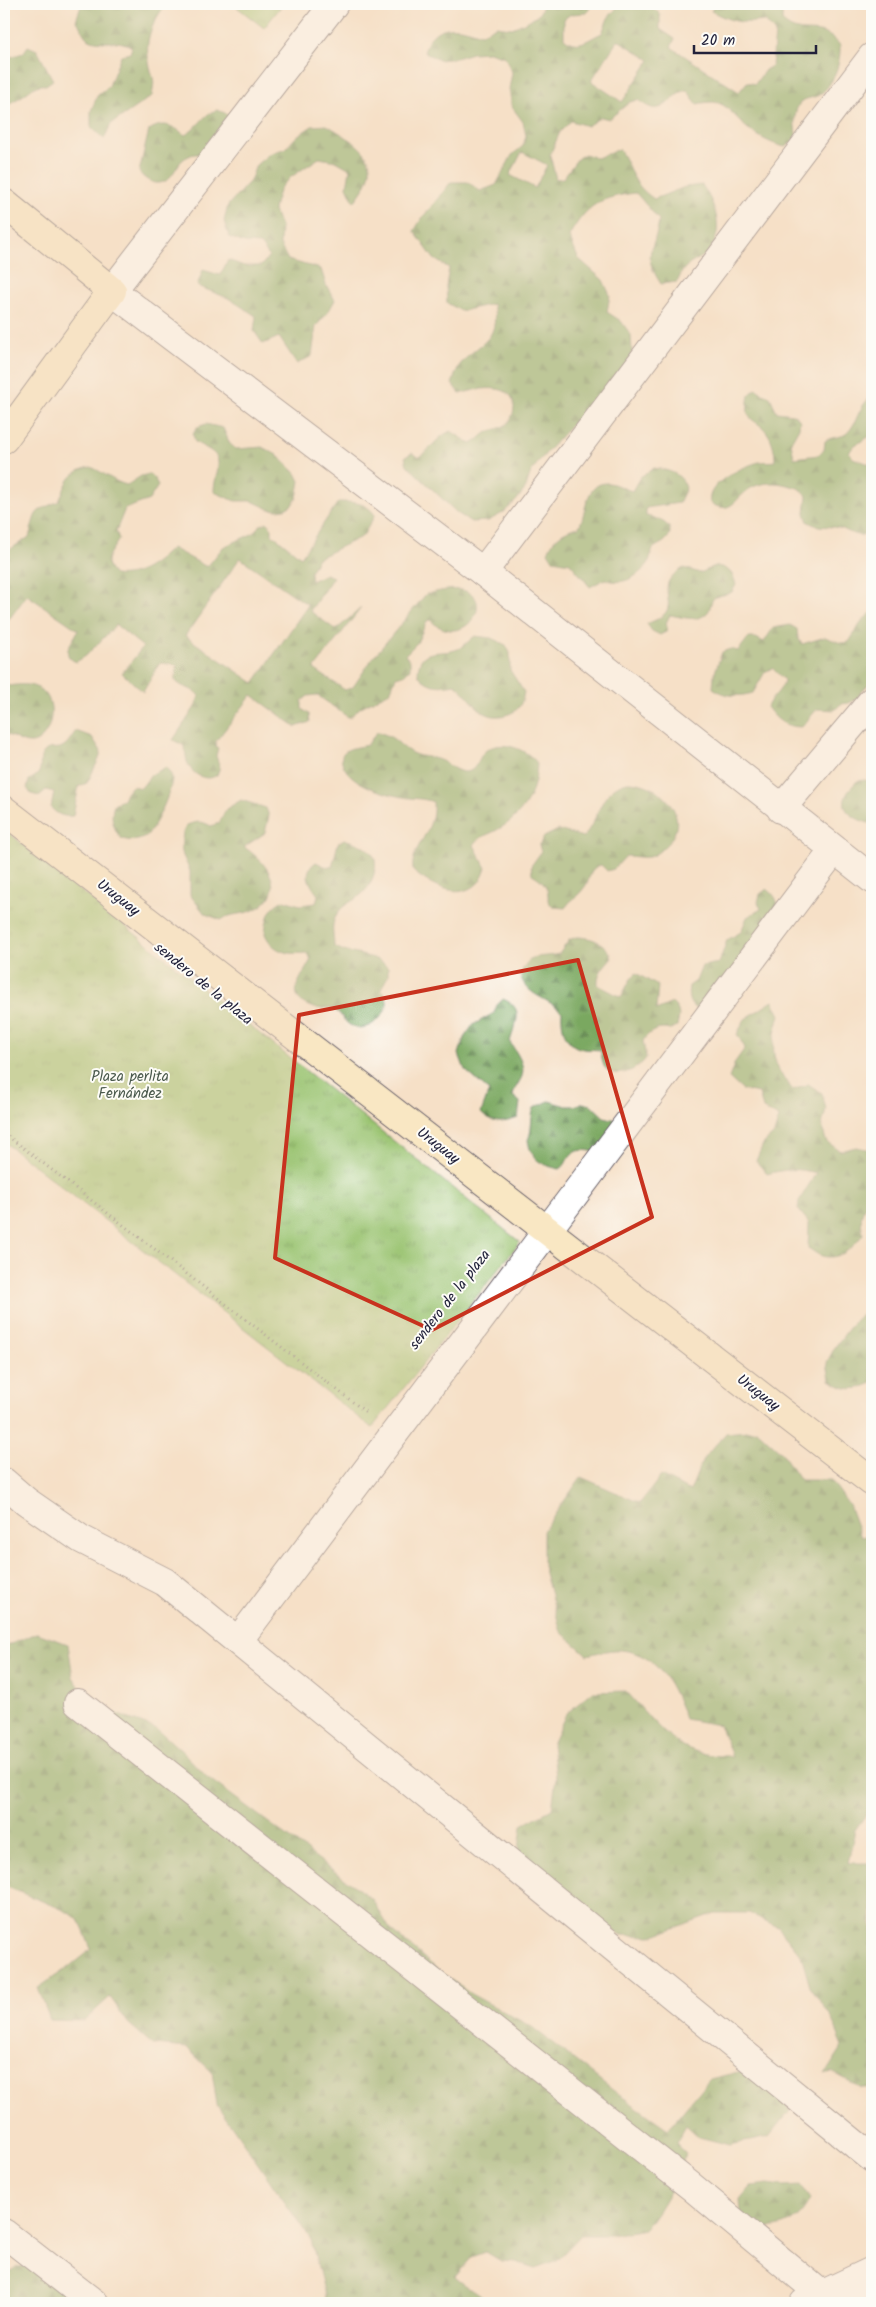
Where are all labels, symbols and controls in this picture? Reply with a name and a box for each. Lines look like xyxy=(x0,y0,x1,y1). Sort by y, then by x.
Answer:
scale bar xyxy=(694,22,816,54)
text: 20 m xyxy=(701,29,735,53)
street label: Uruguay xyxy=(91,873,146,923)
street label: sendero de la plaza xyxy=(148,936,258,1032)
park label: Plaza perlita Fernández xyxy=(91,1065,169,1106)
street label: Uruguay xyxy=(411,1121,466,1171)
street label: sendero de la plaza xyxy=(403,1245,497,1355)
street label: Uruguay xyxy=(731,1368,786,1418)

